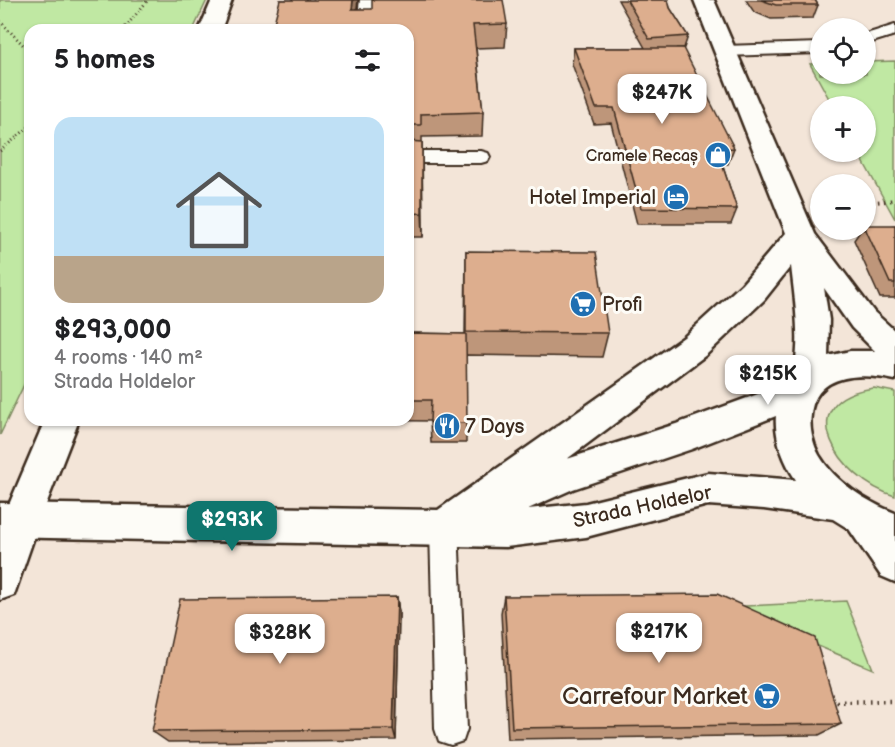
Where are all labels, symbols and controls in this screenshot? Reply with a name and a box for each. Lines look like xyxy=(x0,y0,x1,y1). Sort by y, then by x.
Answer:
map controls xyxy=(810,18,876,240)
button: locate xyxy=(810,18,876,84)
icon: filters xyxy=(351,44,384,77)
text: 5 homes xyxy=(54,45,155,76)
pin: $247K xyxy=(620,74,704,125)
text: $247K xyxy=(632,81,692,105)
button: + xyxy=(810,96,876,162)
shop icon: Cramele Recaș xyxy=(703,140,733,170)
place label: Cramele Recaș xyxy=(586,147,698,166)
icon: home xyxy=(165,156,273,264)
button: − xyxy=(810,174,876,240)
hotel icon: Hotel Imperial xyxy=(661,182,691,212)
place label: Hotel Imperial xyxy=(529,186,656,210)
supermarket icon: Profi xyxy=(568,289,598,319)
place label: Profi xyxy=(602,293,642,317)
text: $293,000 xyxy=(54,315,172,346)
text: 4 rooms · 140 m² xyxy=(54,346,203,370)
pin: $215K xyxy=(726,355,810,406)
text: $215K xyxy=(739,362,797,386)
text: Strada Holdelor xyxy=(54,370,195,394)
restaurant icon: 7 Days xyxy=(432,411,462,441)
place label: 7 Days xyxy=(466,415,524,439)
street label: Strada Holdelor xyxy=(571,480,714,533)
pin: $293K xyxy=(190,501,274,552)
text: $293K xyxy=(201,508,263,532)
pin: $217K xyxy=(617,613,701,664)
pin: $328K xyxy=(238,614,322,665)
text: $217K xyxy=(630,620,688,644)
text: $328K xyxy=(249,621,311,645)
supermarket icon: Carrefour Market xyxy=(752,681,782,711)
place label: Carrefour Market xyxy=(562,682,749,711)

